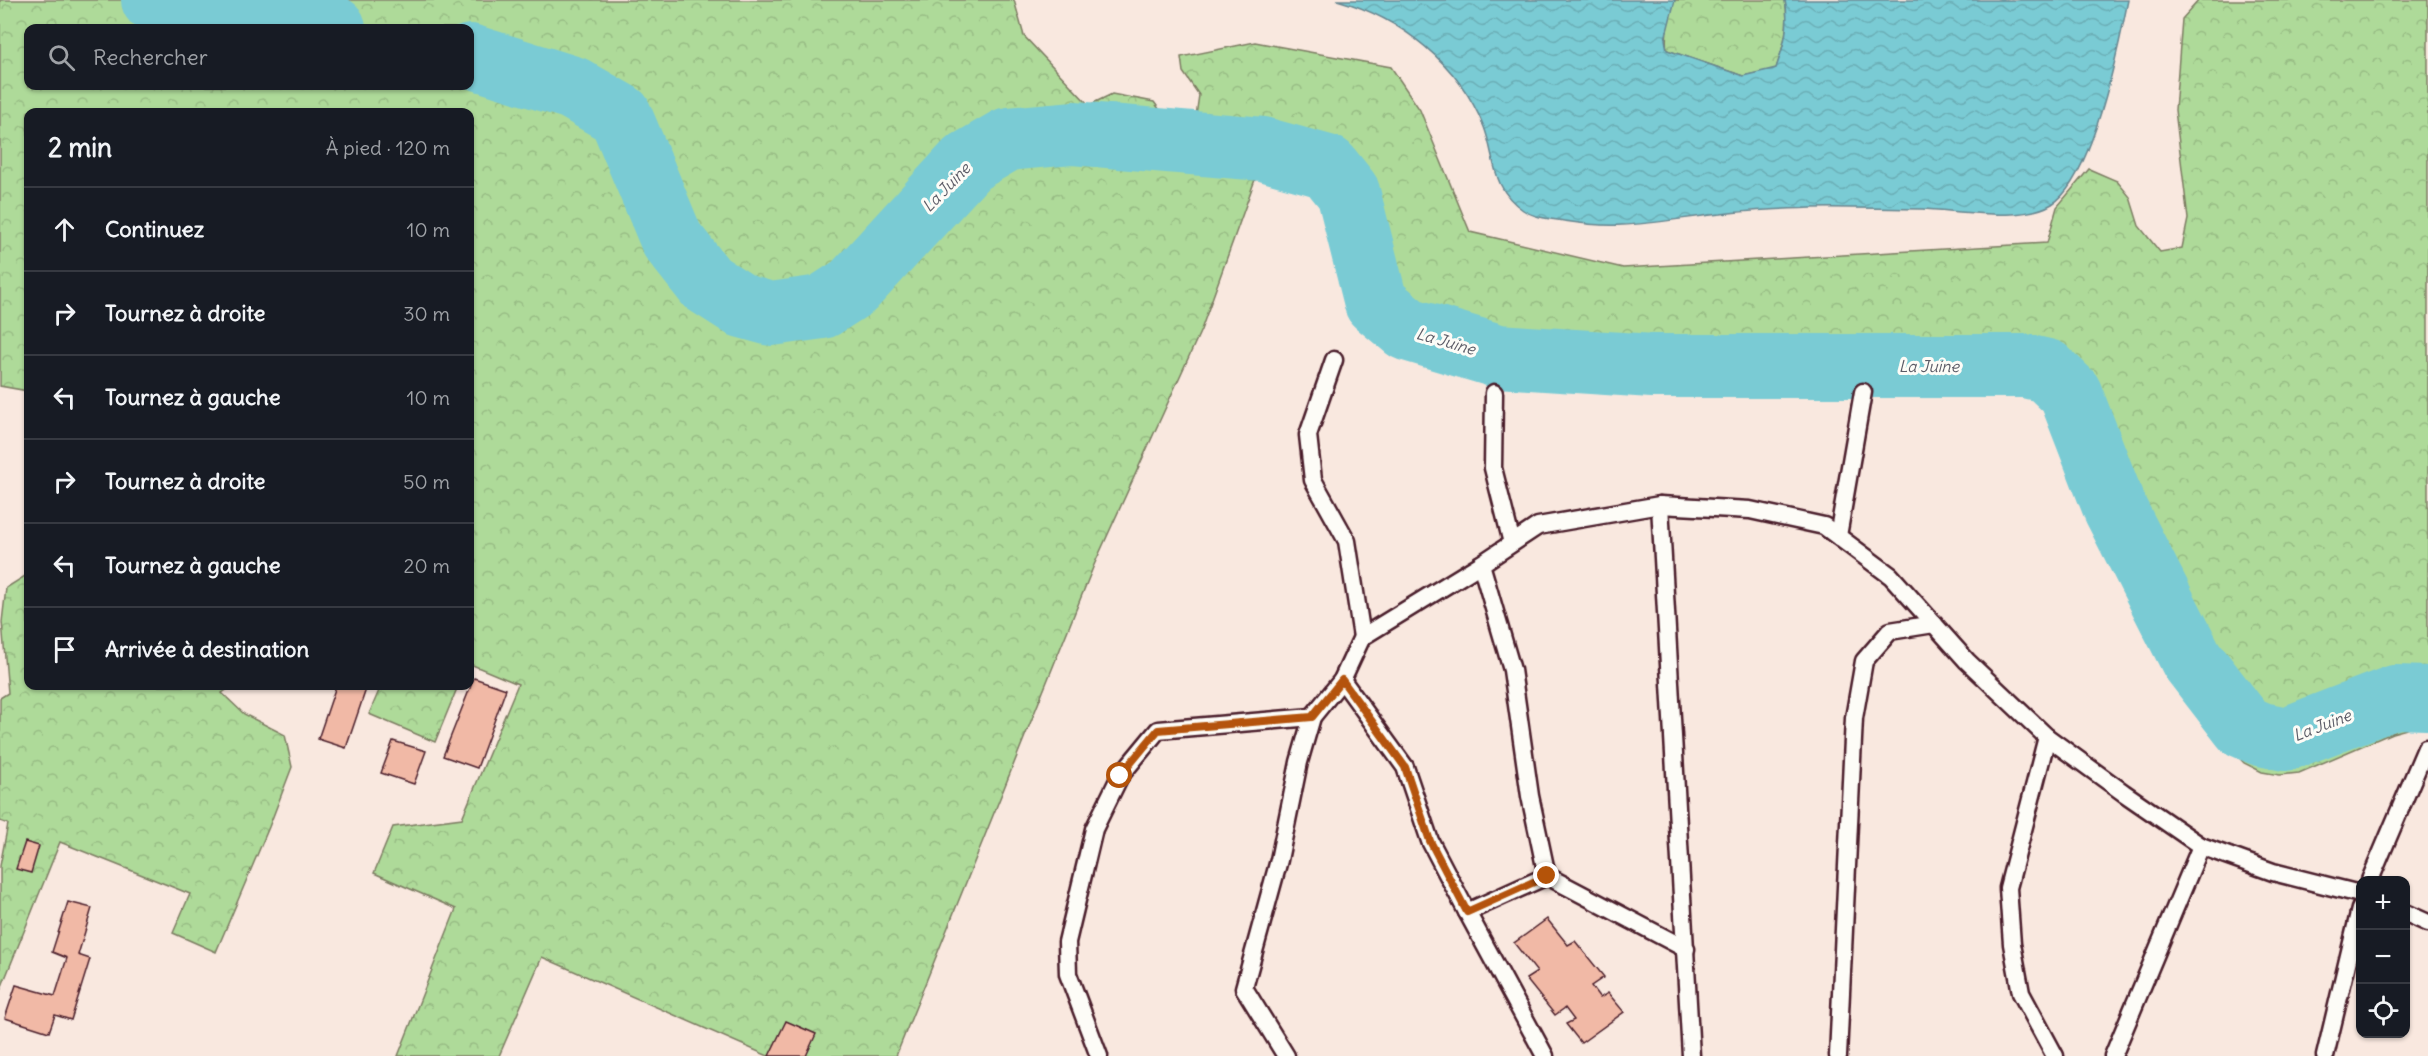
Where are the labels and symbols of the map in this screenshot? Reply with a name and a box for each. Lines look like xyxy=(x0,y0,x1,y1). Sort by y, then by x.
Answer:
water label: La Juine xyxy=(918,157,975,216)
water label: La Juine xyxy=(1414,323,1479,359)
water label: La Juine xyxy=(1899,356,1961,376)
water label: La Juine xyxy=(2290,704,2355,745)
route start xyxy=(1106,762,1132,788)
route end xyxy=(1533,862,1559,888)

